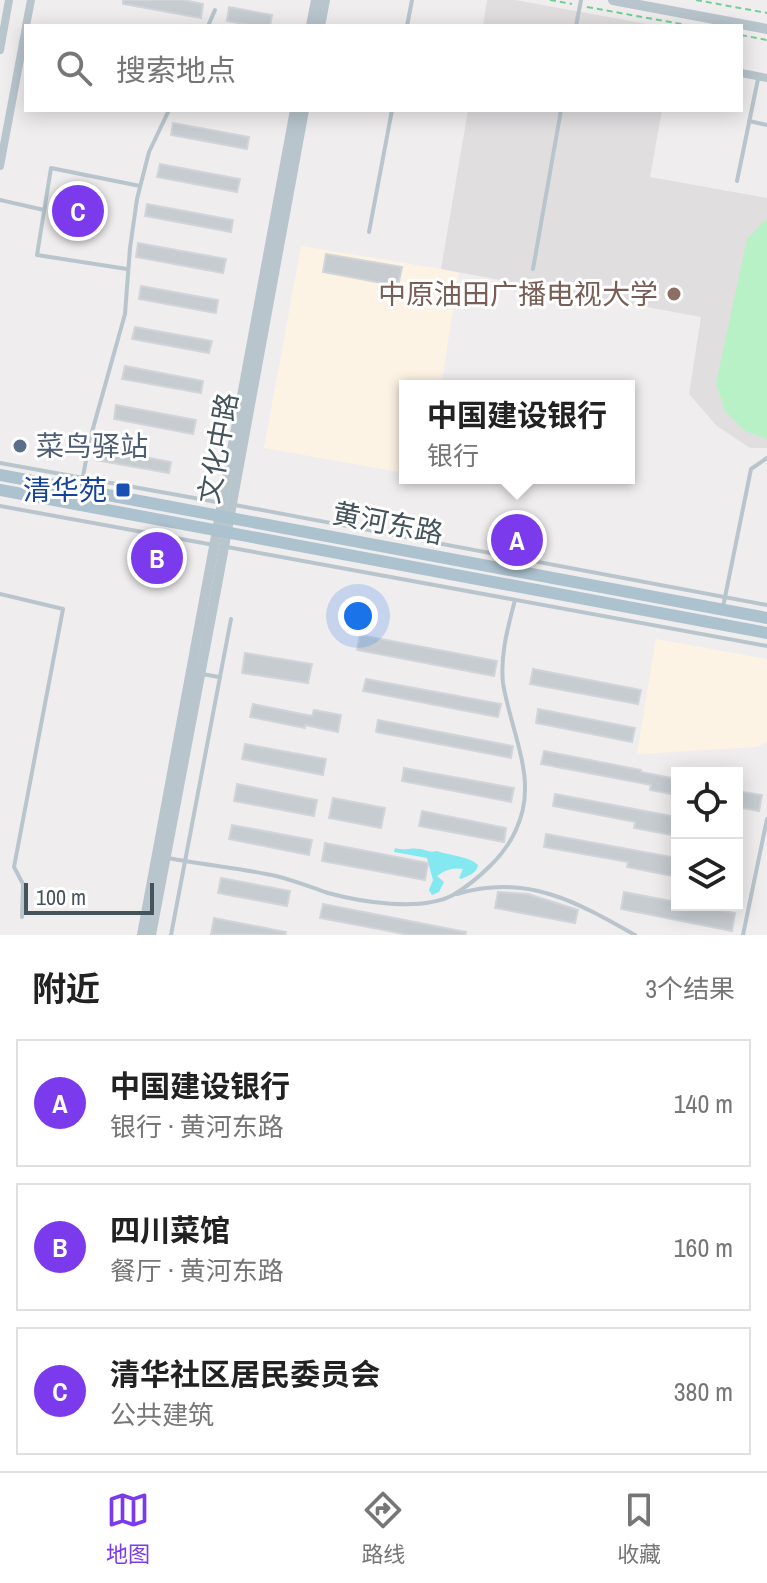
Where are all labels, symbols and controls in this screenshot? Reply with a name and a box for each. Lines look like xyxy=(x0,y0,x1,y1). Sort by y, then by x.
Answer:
search box xyxy=(24,24,743,112)
icon: search xyxy=(52,46,96,90)
text: 搜索地点 xyxy=(116,50,236,90)
pin: C xyxy=(52,181,104,241)
place label: 中原油田广播电视大学 xyxy=(378,275,658,313)
marker: 中原油田广播电视大学 xyxy=(665,285,683,303)
popup xyxy=(399,380,635,484)
street label: 文化中路 xyxy=(190,390,246,506)
text: 中国建设银行 xyxy=(427,395,607,435)
place label: 菜鸟驿站 xyxy=(36,427,148,465)
marker: 菜鸟驿站 xyxy=(11,437,29,455)
text: 银行 xyxy=(427,438,479,473)
place label: 清华苑 xyxy=(23,471,107,509)
marker: 清华苑 xyxy=(114,481,132,499)
street label: 黄河东路 xyxy=(329,494,447,552)
pin: A xyxy=(491,510,543,570)
pin: B xyxy=(131,528,183,588)
your location xyxy=(338,596,378,636)
map controls xyxy=(671,767,743,911)
button: locate xyxy=(671,767,743,839)
button: layers xyxy=(671,839,743,911)
scale bar xyxy=(24,879,154,915)
text: 100 m xyxy=(36,882,86,912)
text: 附近 xyxy=(32,966,100,1012)
text: 3个结果 xyxy=(645,971,735,1006)
text: 中国建设银行 xyxy=(110,1066,290,1106)
text: A xyxy=(52,1086,68,1121)
text: 140 m xyxy=(674,1086,733,1121)
text: 银行 · 黄河东路 xyxy=(110,1109,284,1144)
text: 四川菜馆 xyxy=(110,1210,230,1250)
text: B xyxy=(52,1230,68,1265)
text: 160 m xyxy=(674,1230,733,1265)
text: 餐厅 · 黄河东路 xyxy=(110,1253,284,1288)
text: 清华社区居民委员会 xyxy=(110,1354,380,1394)
text: C xyxy=(52,1374,68,1409)
text: 380 m xyxy=(674,1374,733,1409)
text: 公共建筑 xyxy=(110,1397,214,1432)
tab: 地图 xyxy=(106,1488,150,1569)
tab: 路线 xyxy=(361,1488,405,1569)
tab: 收藏 xyxy=(617,1488,661,1569)

